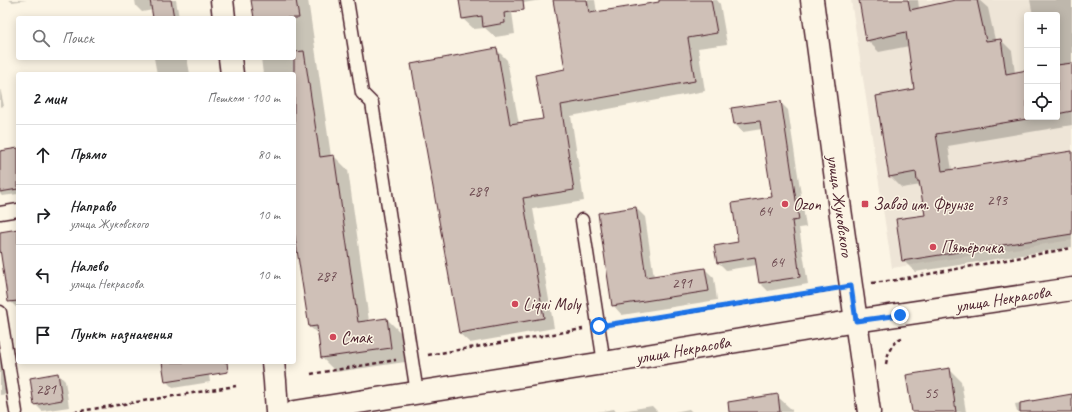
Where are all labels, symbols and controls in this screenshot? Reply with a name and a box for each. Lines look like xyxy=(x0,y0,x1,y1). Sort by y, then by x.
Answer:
map controls xyxy=(1024,12,1060,120)
button: + xyxy=(1024,12,1060,48)
search box xyxy=(16,16,296,60)
icon: search xyxy=(30,27,52,49)
text: Поиск xyxy=(62,29,94,48)
button: − xyxy=(1024,48,1060,84)
button: locate xyxy=(1024,84,1060,120)
text: 2 мин xyxy=(32,88,67,109)
text: Пешком · 100 m xyxy=(207,90,280,106)
icon: ahead xyxy=(32,144,54,166)
text: Прямо xyxy=(70,145,106,164)
text: 80 m xyxy=(258,147,280,163)
street label: улица Жуковского xyxy=(822,153,858,259)
house number: 289 xyxy=(468,182,489,201)
house number: 293 xyxy=(987,191,1008,210)
place label: Ozon xyxy=(793,194,821,215)
place label: Завод им. Фрунзе xyxy=(873,194,974,215)
text: Направо xyxy=(70,197,116,216)
marker: Ozon xyxy=(780,199,790,209)
marker: Завод им. Фрунзе xyxy=(860,199,870,209)
house number: 64 xyxy=(758,202,773,221)
icon: right xyxy=(32,204,54,226)
text: 10 m xyxy=(258,207,280,223)
text: улица Жуковского xyxy=(70,216,148,232)
place label: Пятёрочка xyxy=(941,237,1004,258)
marker: Пятёрочка xyxy=(928,242,938,252)
house number: 64 xyxy=(770,253,785,272)
text: Налево xyxy=(70,257,108,276)
icon: left xyxy=(32,264,54,286)
text: 10 m xyxy=(258,267,280,283)
house number: 287 xyxy=(316,267,337,286)
house number: 291 xyxy=(672,274,693,293)
text: улица Некрасова xyxy=(70,276,143,292)
street label: улица Некрасова xyxy=(953,281,1054,317)
place label: Liqui Moly xyxy=(523,294,582,315)
marker: Liqui Moly xyxy=(510,299,520,309)
route end xyxy=(891,306,909,324)
route start xyxy=(590,317,608,335)
icon: arrive xyxy=(32,324,54,346)
text: Пункт назначения xyxy=(70,325,172,344)
place label: Смак xyxy=(341,327,373,348)
street label: улица Некрасова xyxy=(633,331,734,369)
marker: Смак xyxy=(328,332,338,342)
house number: 281 xyxy=(36,380,57,399)
house number: 55 xyxy=(924,384,939,403)

